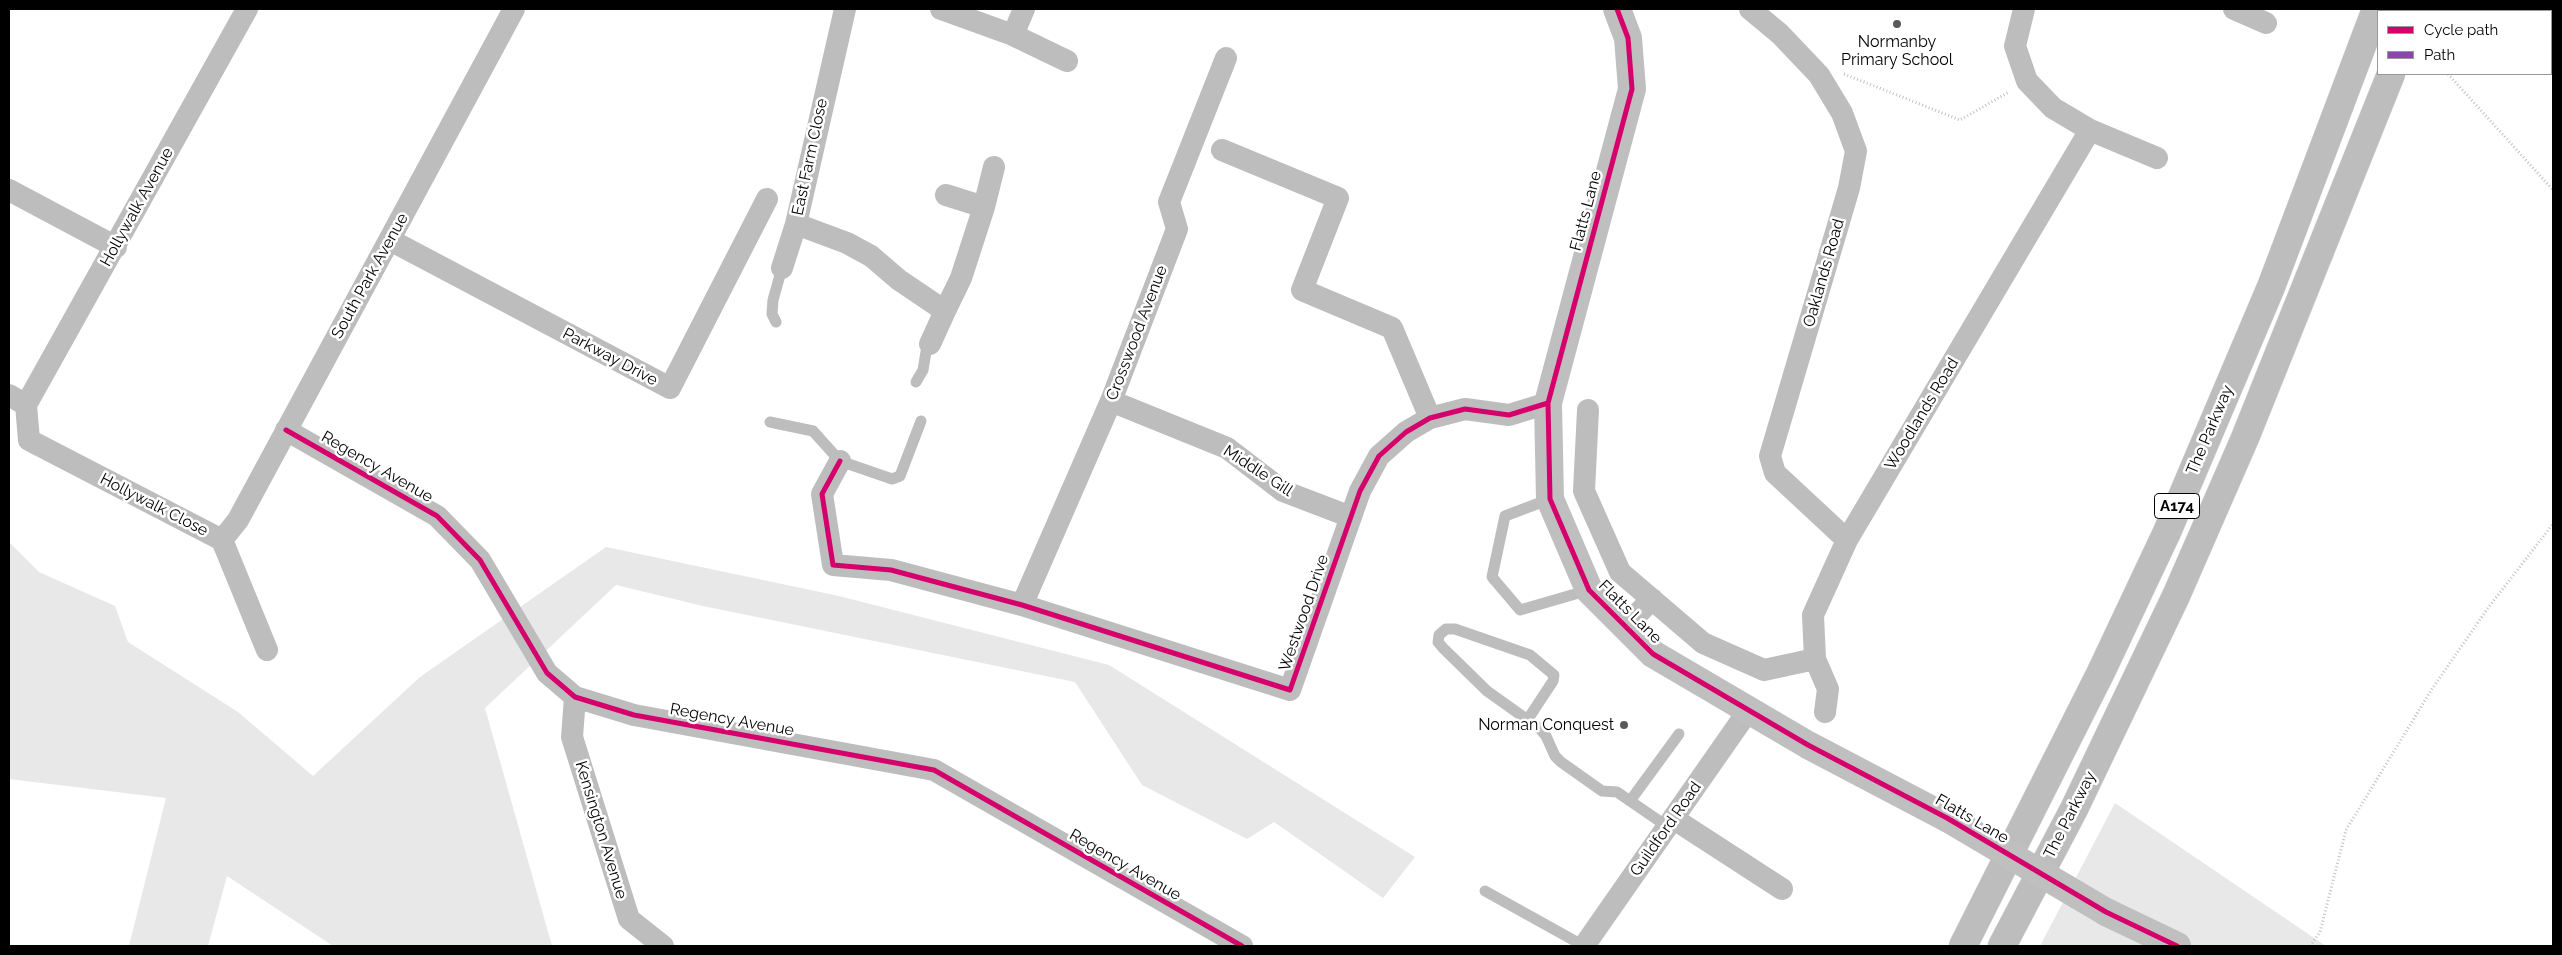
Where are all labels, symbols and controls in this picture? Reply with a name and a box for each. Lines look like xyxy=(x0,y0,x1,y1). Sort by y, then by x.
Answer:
legend xyxy=(2377,10,2552,75)
marker: Normanby Primary School xyxy=(1891,18,1903,30)
text: Cycle path xyxy=(2424,21,2498,39)
place label: Normanby Primary School xyxy=(1841,32,1953,70)
text: Path xyxy=(2424,46,2455,64)
street label: East Farm Close xyxy=(788,97,832,217)
street label: Hollywalk Avenue xyxy=(96,144,178,270)
street label: Flatts Lane xyxy=(1566,169,1606,253)
street label: South Park Avenue xyxy=(328,210,412,342)
street label: Oaklands Road xyxy=(1799,217,1849,329)
street label: Crosswood Avenue xyxy=(1102,263,1172,403)
street label: Parkway Drive xyxy=(559,324,661,390)
street label: Woodlands Road xyxy=(1881,355,1963,473)
street label: The Parkway xyxy=(2183,382,2237,478)
street label: Regency Avenue xyxy=(318,427,436,507)
street label: Middle Gill xyxy=(1220,441,1296,501)
street label: Hollywalk Close xyxy=(97,470,211,540)
road number: A174 xyxy=(2154,494,2200,518)
street label: Westwood Drive xyxy=(1275,552,1333,674)
street label: Flatts Lane xyxy=(1594,576,1666,648)
street label: Regency Avenue xyxy=(668,700,796,740)
place label: Norman Conquest xyxy=(1478,715,1614,735)
marker: Norman Conquest xyxy=(1618,719,1630,731)
street label: Kensington Avenue xyxy=(571,759,631,901)
street label: The Parkway xyxy=(2040,768,2100,862)
street label: Guildford Road xyxy=(1626,778,1706,880)
street label: Flatts Lane xyxy=(1932,790,2012,848)
street label: Regency Avenue xyxy=(1066,825,1184,905)

